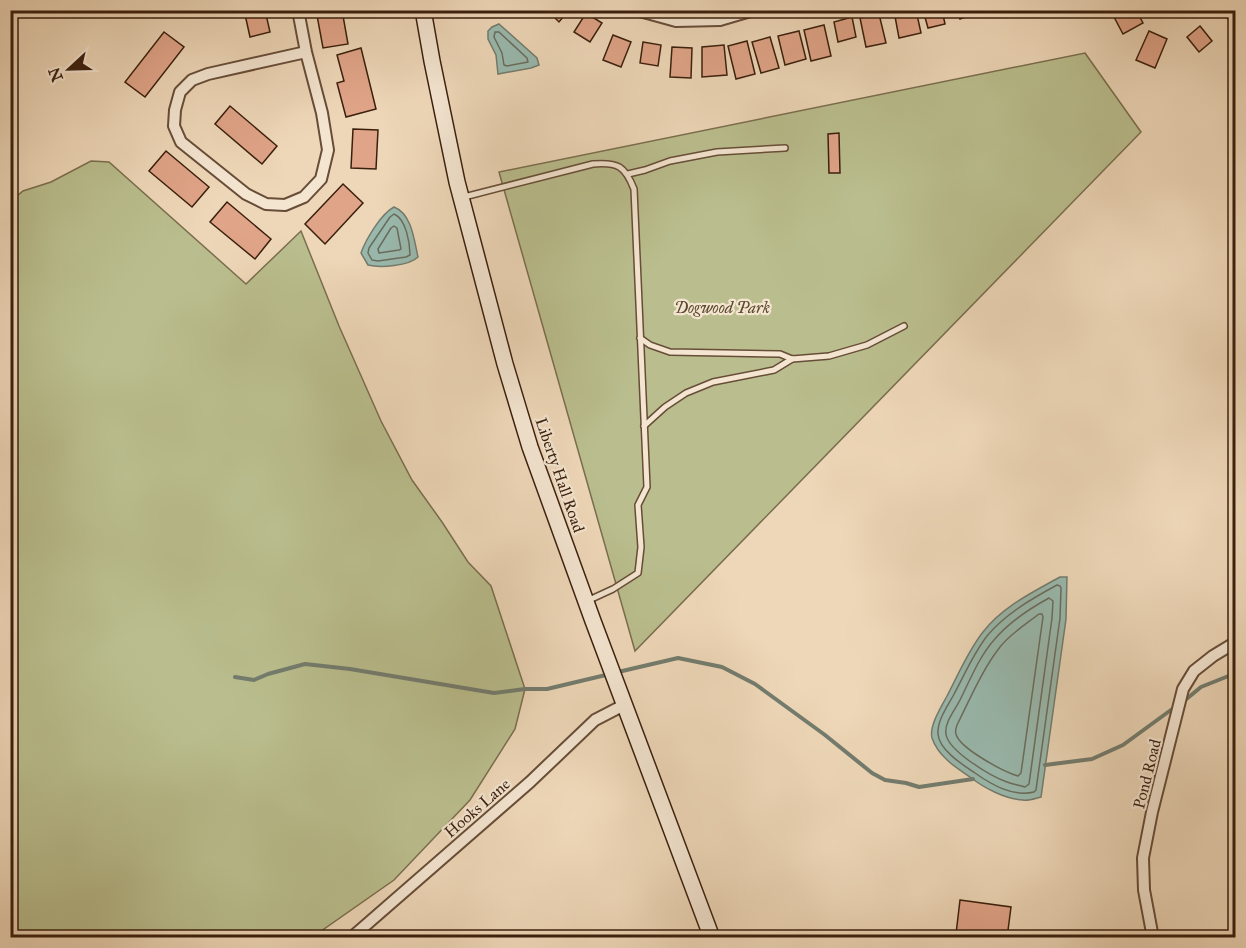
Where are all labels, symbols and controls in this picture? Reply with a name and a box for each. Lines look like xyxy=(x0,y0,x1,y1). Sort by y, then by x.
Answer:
north arrow xyxy=(39,39,99,99)
text: N xyxy=(44,64,67,84)
park label: Dogwood Park xyxy=(674,298,770,317)
street label: Liberty Hall Road xyxy=(531,415,589,535)
street label: Pond Road xyxy=(1129,737,1165,811)
street label: Hooks Lane xyxy=(440,774,514,842)

